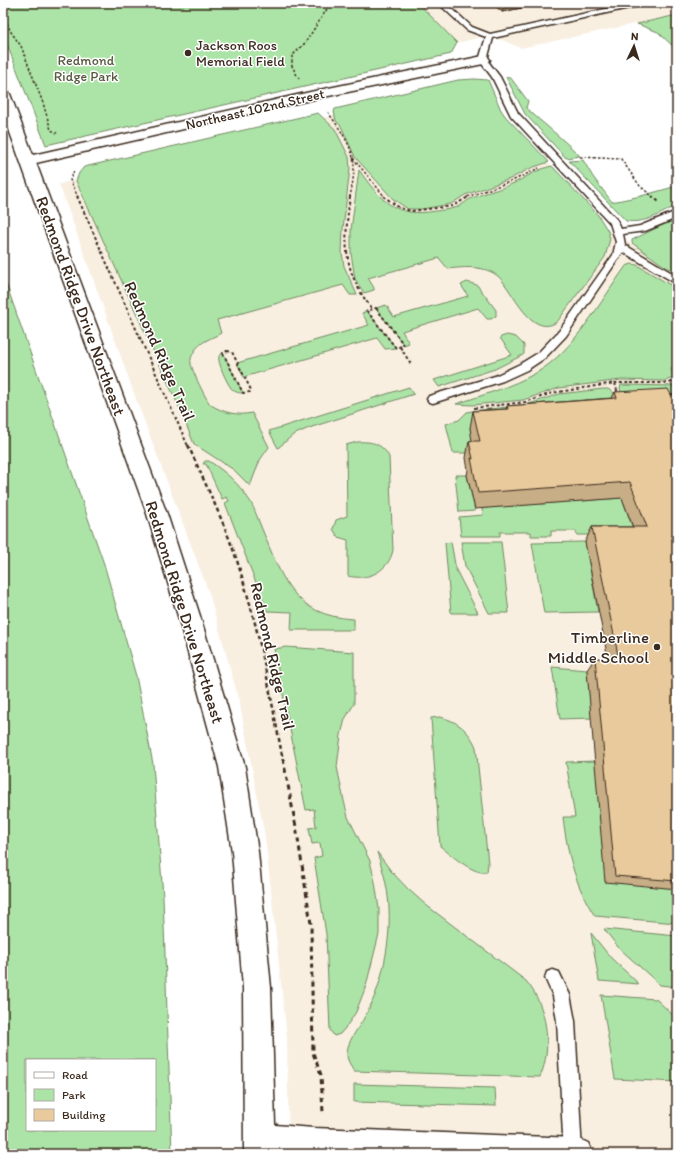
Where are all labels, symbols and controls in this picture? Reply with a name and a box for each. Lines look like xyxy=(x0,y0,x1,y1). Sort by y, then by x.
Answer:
north arrow xyxy=(614,26,654,66)
text: N xyxy=(630,30,639,43)
place label: Jackson Roos Memorial Field xyxy=(196,37,285,70)
marker: Jackson Roos Memorial Field xyxy=(183,48,193,58)
park label: Redmond Ridge Park xyxy=(54,52,119,85)
street label: Northeast 102nd Street xyxy=(184,85,326,134)
street label: Redmond Ridge Drive Northeast xyxy=(32,194,130,418)
street label: Redmond Ridge Trail xyxy=(120,278,200,424)
street label: Redmond Ridge Drive Northeast xyxy=(142,498,228,726)
street label: Redmond Ridge Trail xyxy=(246,580,300,732)
place label: Timberline Middle School xyxy=(548,627,649,667)
marker: Timberline Middle School xyxy=(652,642,662,652)
legend xyxy=(26,1059,156,1131)
text: Road xyxy=(62,1068,88,1082)
text: Park xyxy=(62,1088,86,1102)
text: Building xyxy=(62,1108,106,1122)

